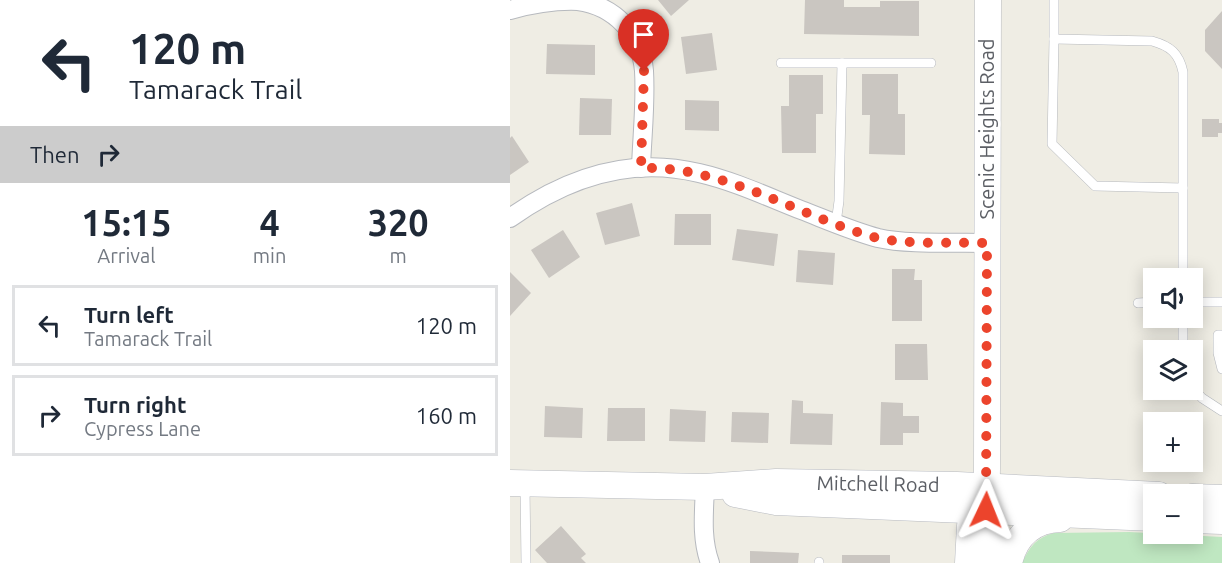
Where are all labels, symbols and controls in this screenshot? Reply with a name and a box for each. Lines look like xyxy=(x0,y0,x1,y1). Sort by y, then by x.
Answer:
pin xyxy=(618,9,669,71)
icon: arrive xyxy=(627,18,660,51)
icon: left xyxy=(30,24,108,102)
text: 120 m xyxy=(129,25,246,72)
street label: Scenic Heights Road xyxy=(975,39,998,219)
text: Tamarack Trail xyxy=(129,74,302,104)
icon: right xyxy=(92,138,125,171)
text: Then xyxy=(30,142,80,167)
text: 15:15 xyxy=(81,202,171,243)
text: 4 xyxy=(259,202,280,243)
text: 320 xyxy=(368,202,429,243)
text: Arrival xyxy=(97,244,156,267)
text: min xyxy=(253,244,286,267)
text: m xyxy=(390,244,407,267)
map controls xyxy=(1143,268,1203,544)
button: sound xyxy=(1143,268,1203,328)
text: Turn left xyxy=(84,302,174,327)
icon: left xyxy=(33,309,66,342)
text: 120 m xyxy=(416,313,477,338)
text: Tamarack Trail xyxy=(84,327,212,350)
button: layers xyxy=(1143,340,1203,400)
text: Turn right xyxy=(84,392,186,417)
icon: right xyxy=(33,399,66,432)
text: 160 m xyxy=(416,403,477,428)
button: + xyxy=(1143,412,1203,472)
text: Cypress Lane xyxy=(84,417,201,440)
street label: Mitchell Road xyxy=(816,471,940,496)
position arrow xyxy=(954,478,1018,542)
button: − xyxy=(1143,484,1203,544)

